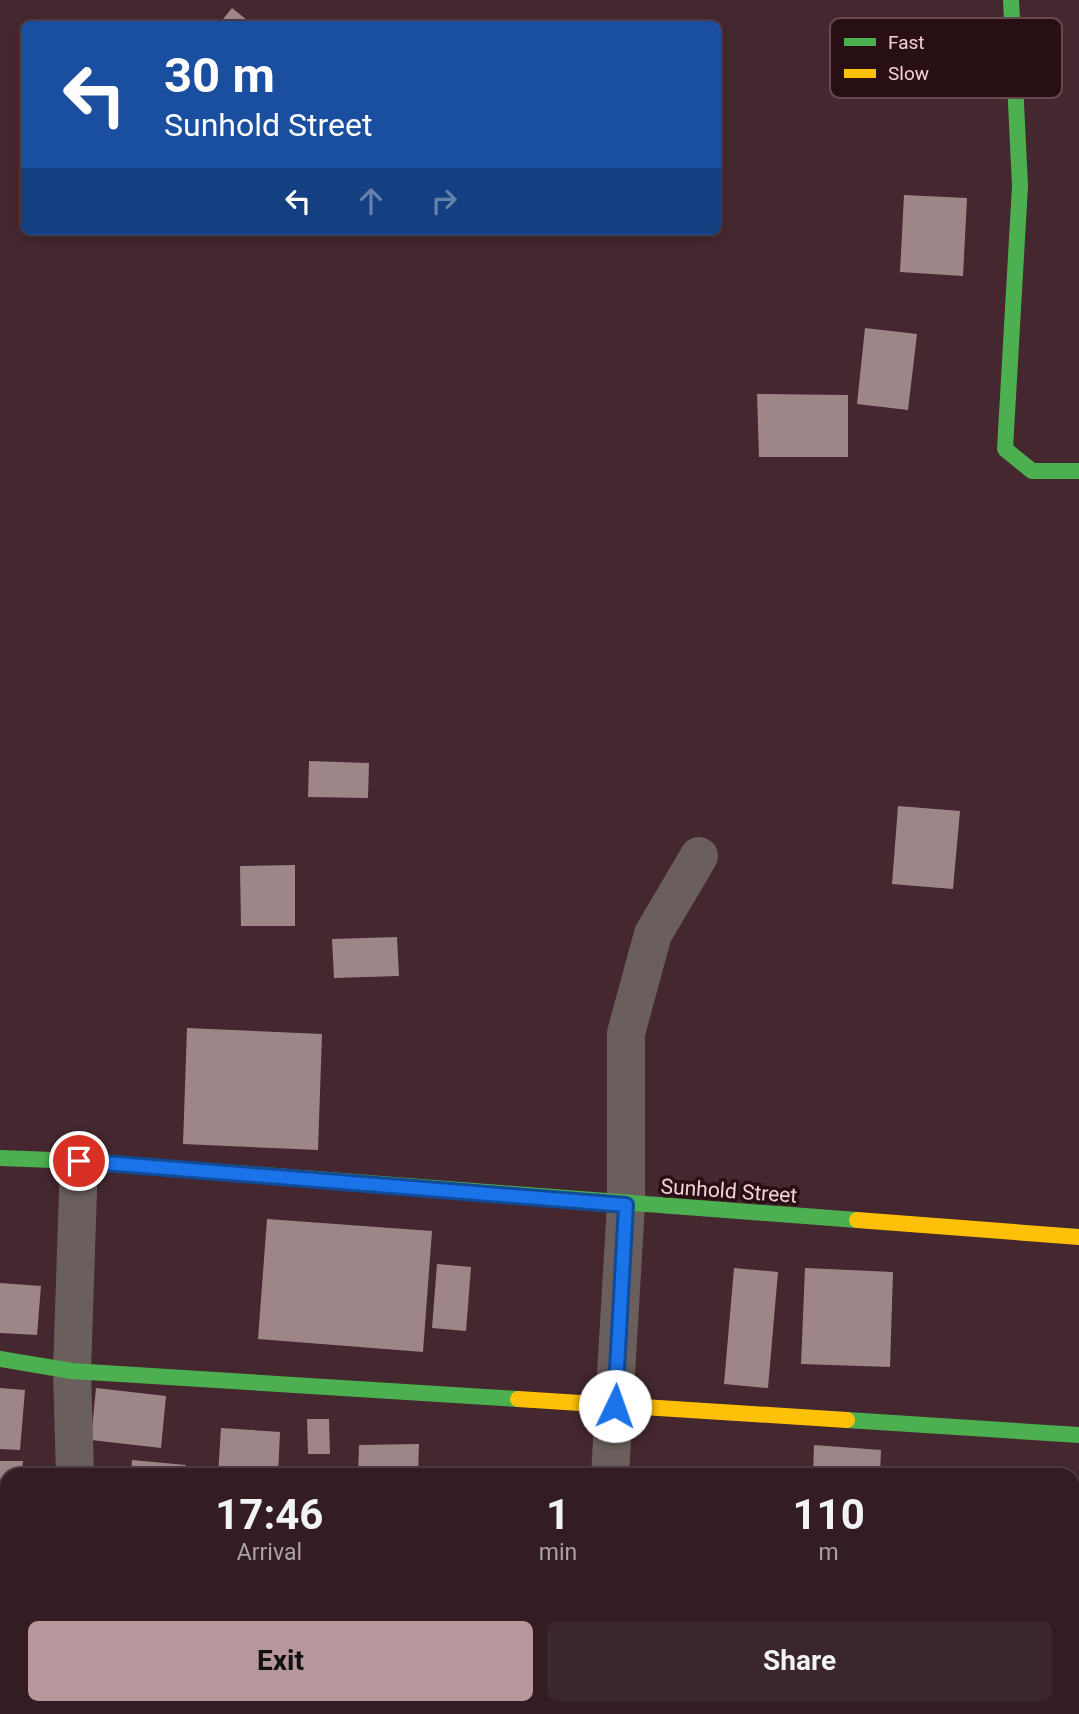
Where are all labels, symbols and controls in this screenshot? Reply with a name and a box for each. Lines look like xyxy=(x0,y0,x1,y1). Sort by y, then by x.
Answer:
legend xyxy=(830,18,1062,98)
text: Fast xyxy=(888,31,925,54)
text: 30 m xyxy=(164,47,275,104)
icon: left xyxy=(49,49,140,140)
text: Slow xyxy=(888,62,929,85)
text: Sunhold Street xyxy=(164,106,372,144)
icon: left xyxy=(279,182,317,220)
icon: ahead xyxy=(352,182,390,220)
icon: right xyxy=(425,182,463,220)
pin xyxy=(49,1131,109,1191)
icon: arrive xyxy=(60,1142,98,1180)
street label: Sunhold Street xyxy=(660,1174,798,1208)
position arrow xyxy=(578,1369,652,1443)
text: 17:46 xyxy=(215,1490,323,1539)
text: 1 xyxy=(546,1490,570,1539)
text: 110 xyxy=(792,1490,865,1539)
text: Arrival xyxy=(237,1539,302,1566)
text: min xyxy=(539,1539,577,1566)
text: m xyxy=(819,1539,839,1566)
button: Exit xyxy=(28,1621,533,1701)
button: Share xyxy=(547,1621,1052,1701)

